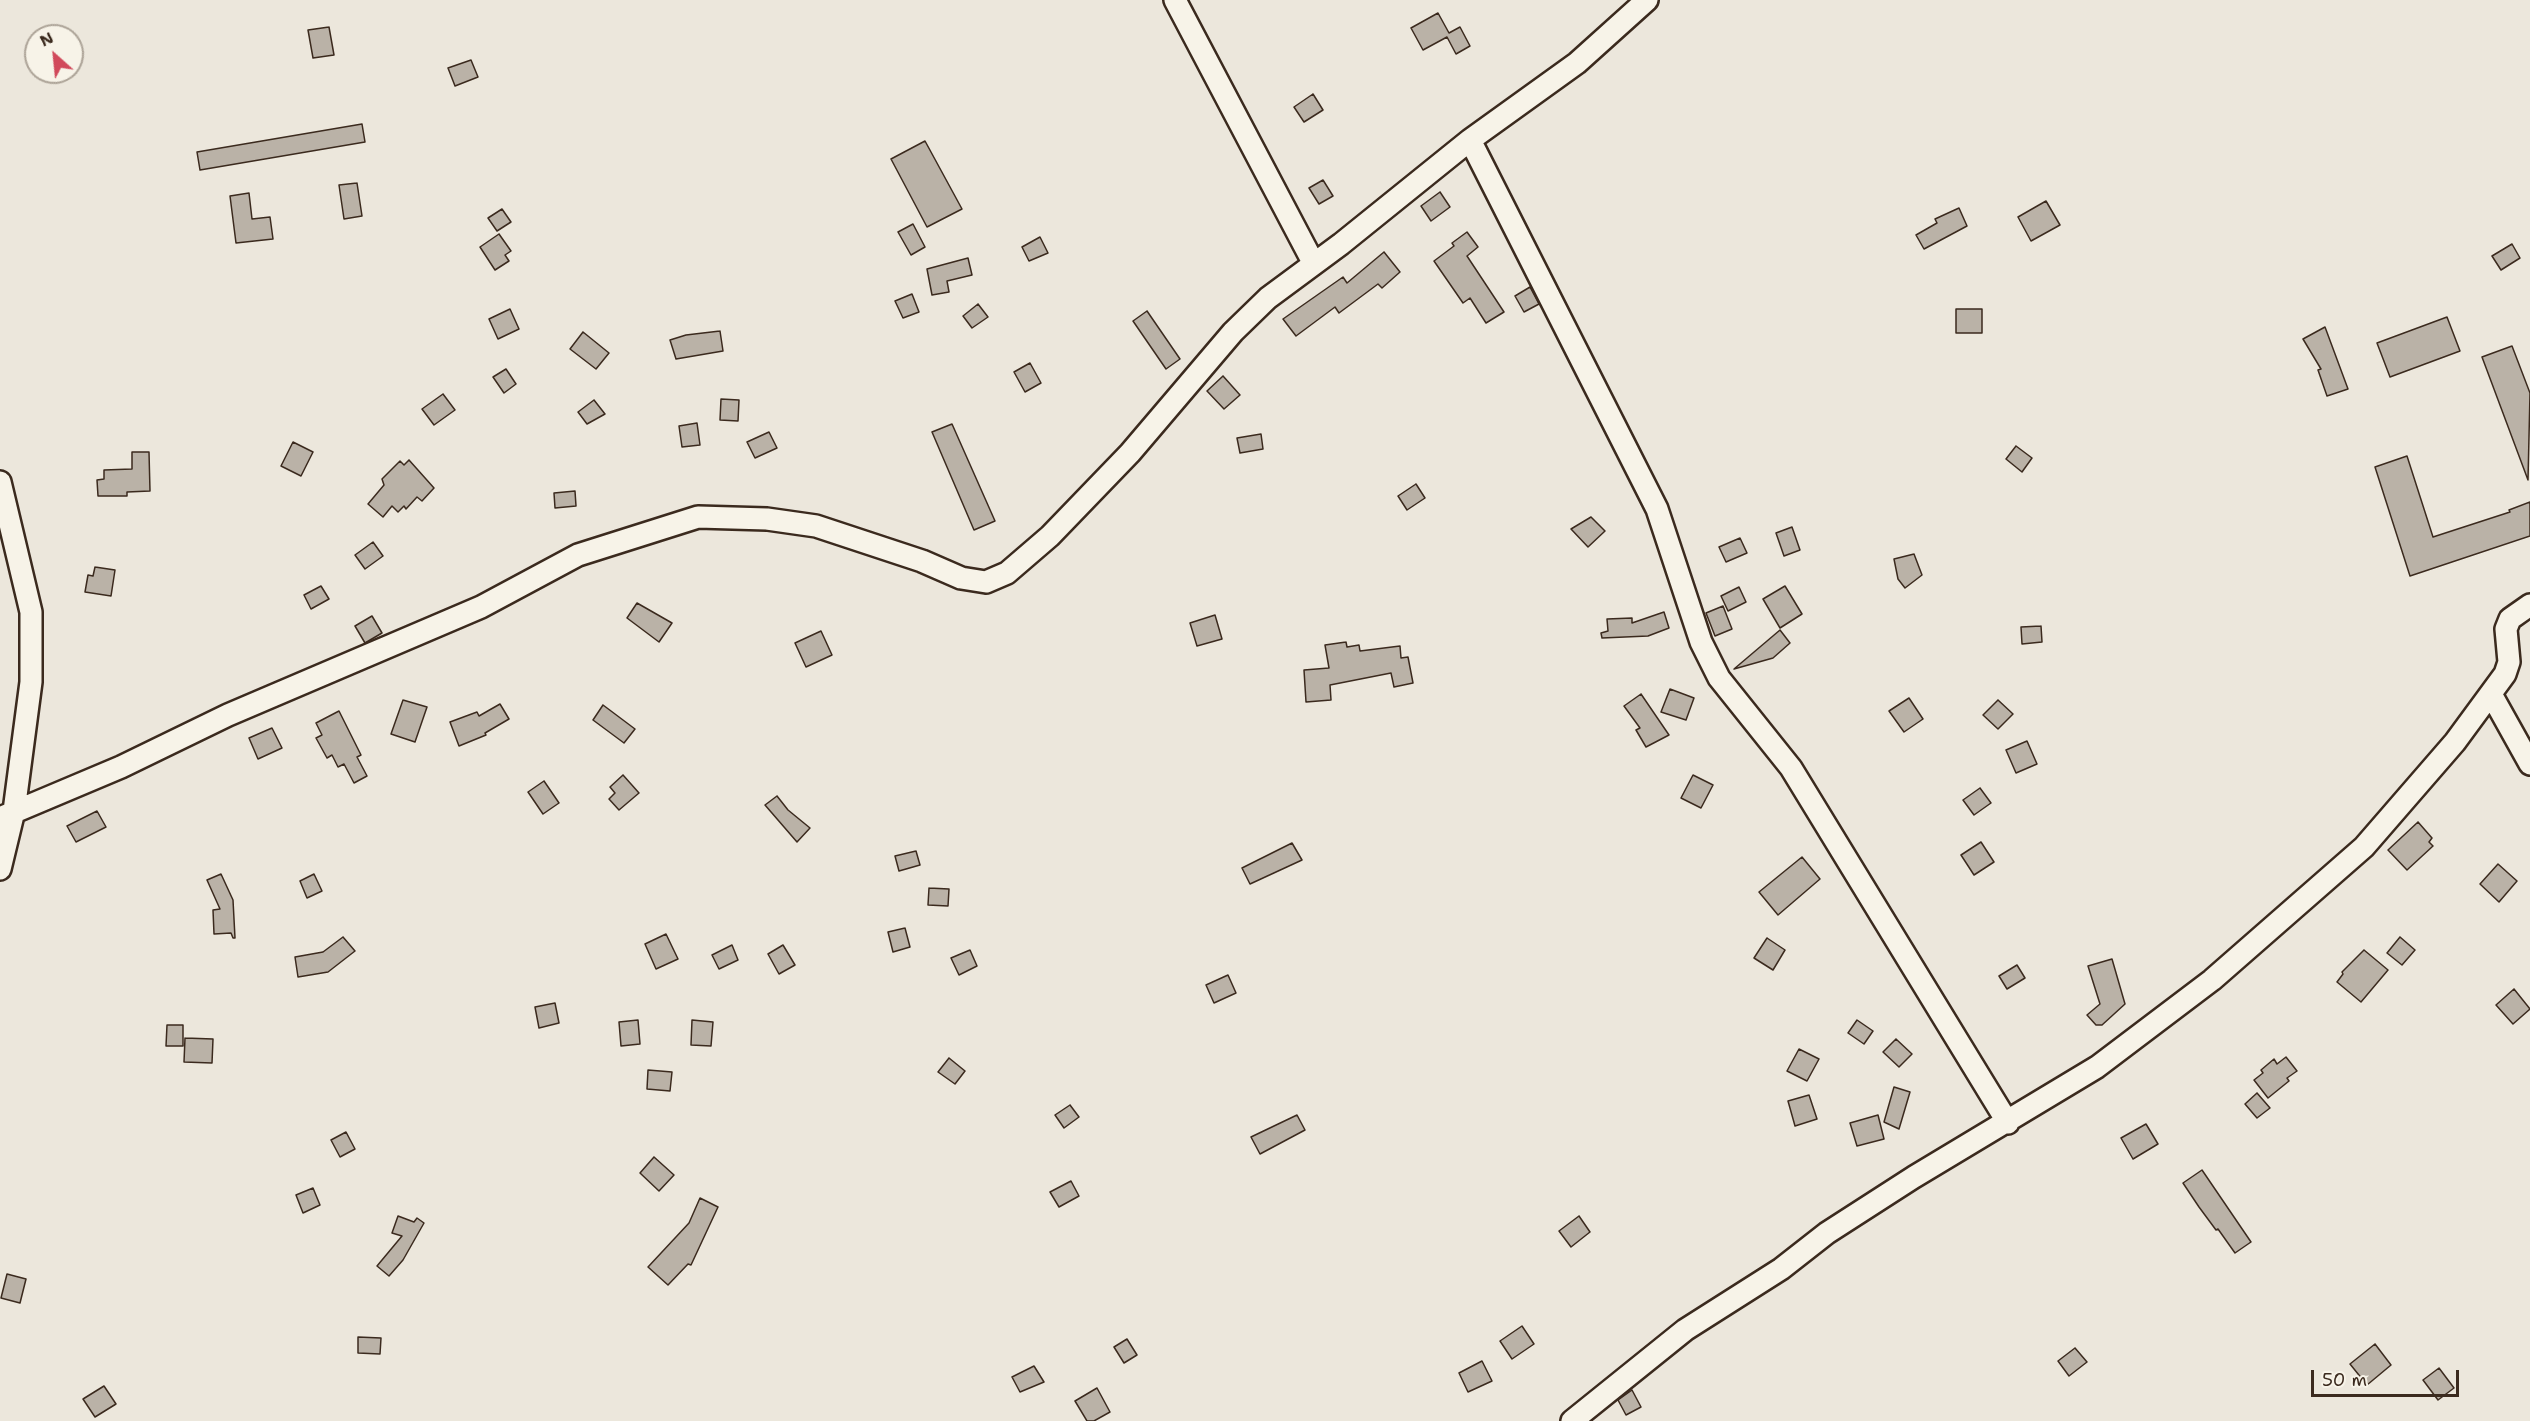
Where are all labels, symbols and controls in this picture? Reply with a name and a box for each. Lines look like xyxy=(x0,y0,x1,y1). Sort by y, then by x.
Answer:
north arrow xyxy=(24,24,84,84)
text: N xyxy=(36,27,57,52)
scale bar xyxy=(2314,1358,2462,1396)
text: 50 m xyxy=(2322,1368,2367,1392)

